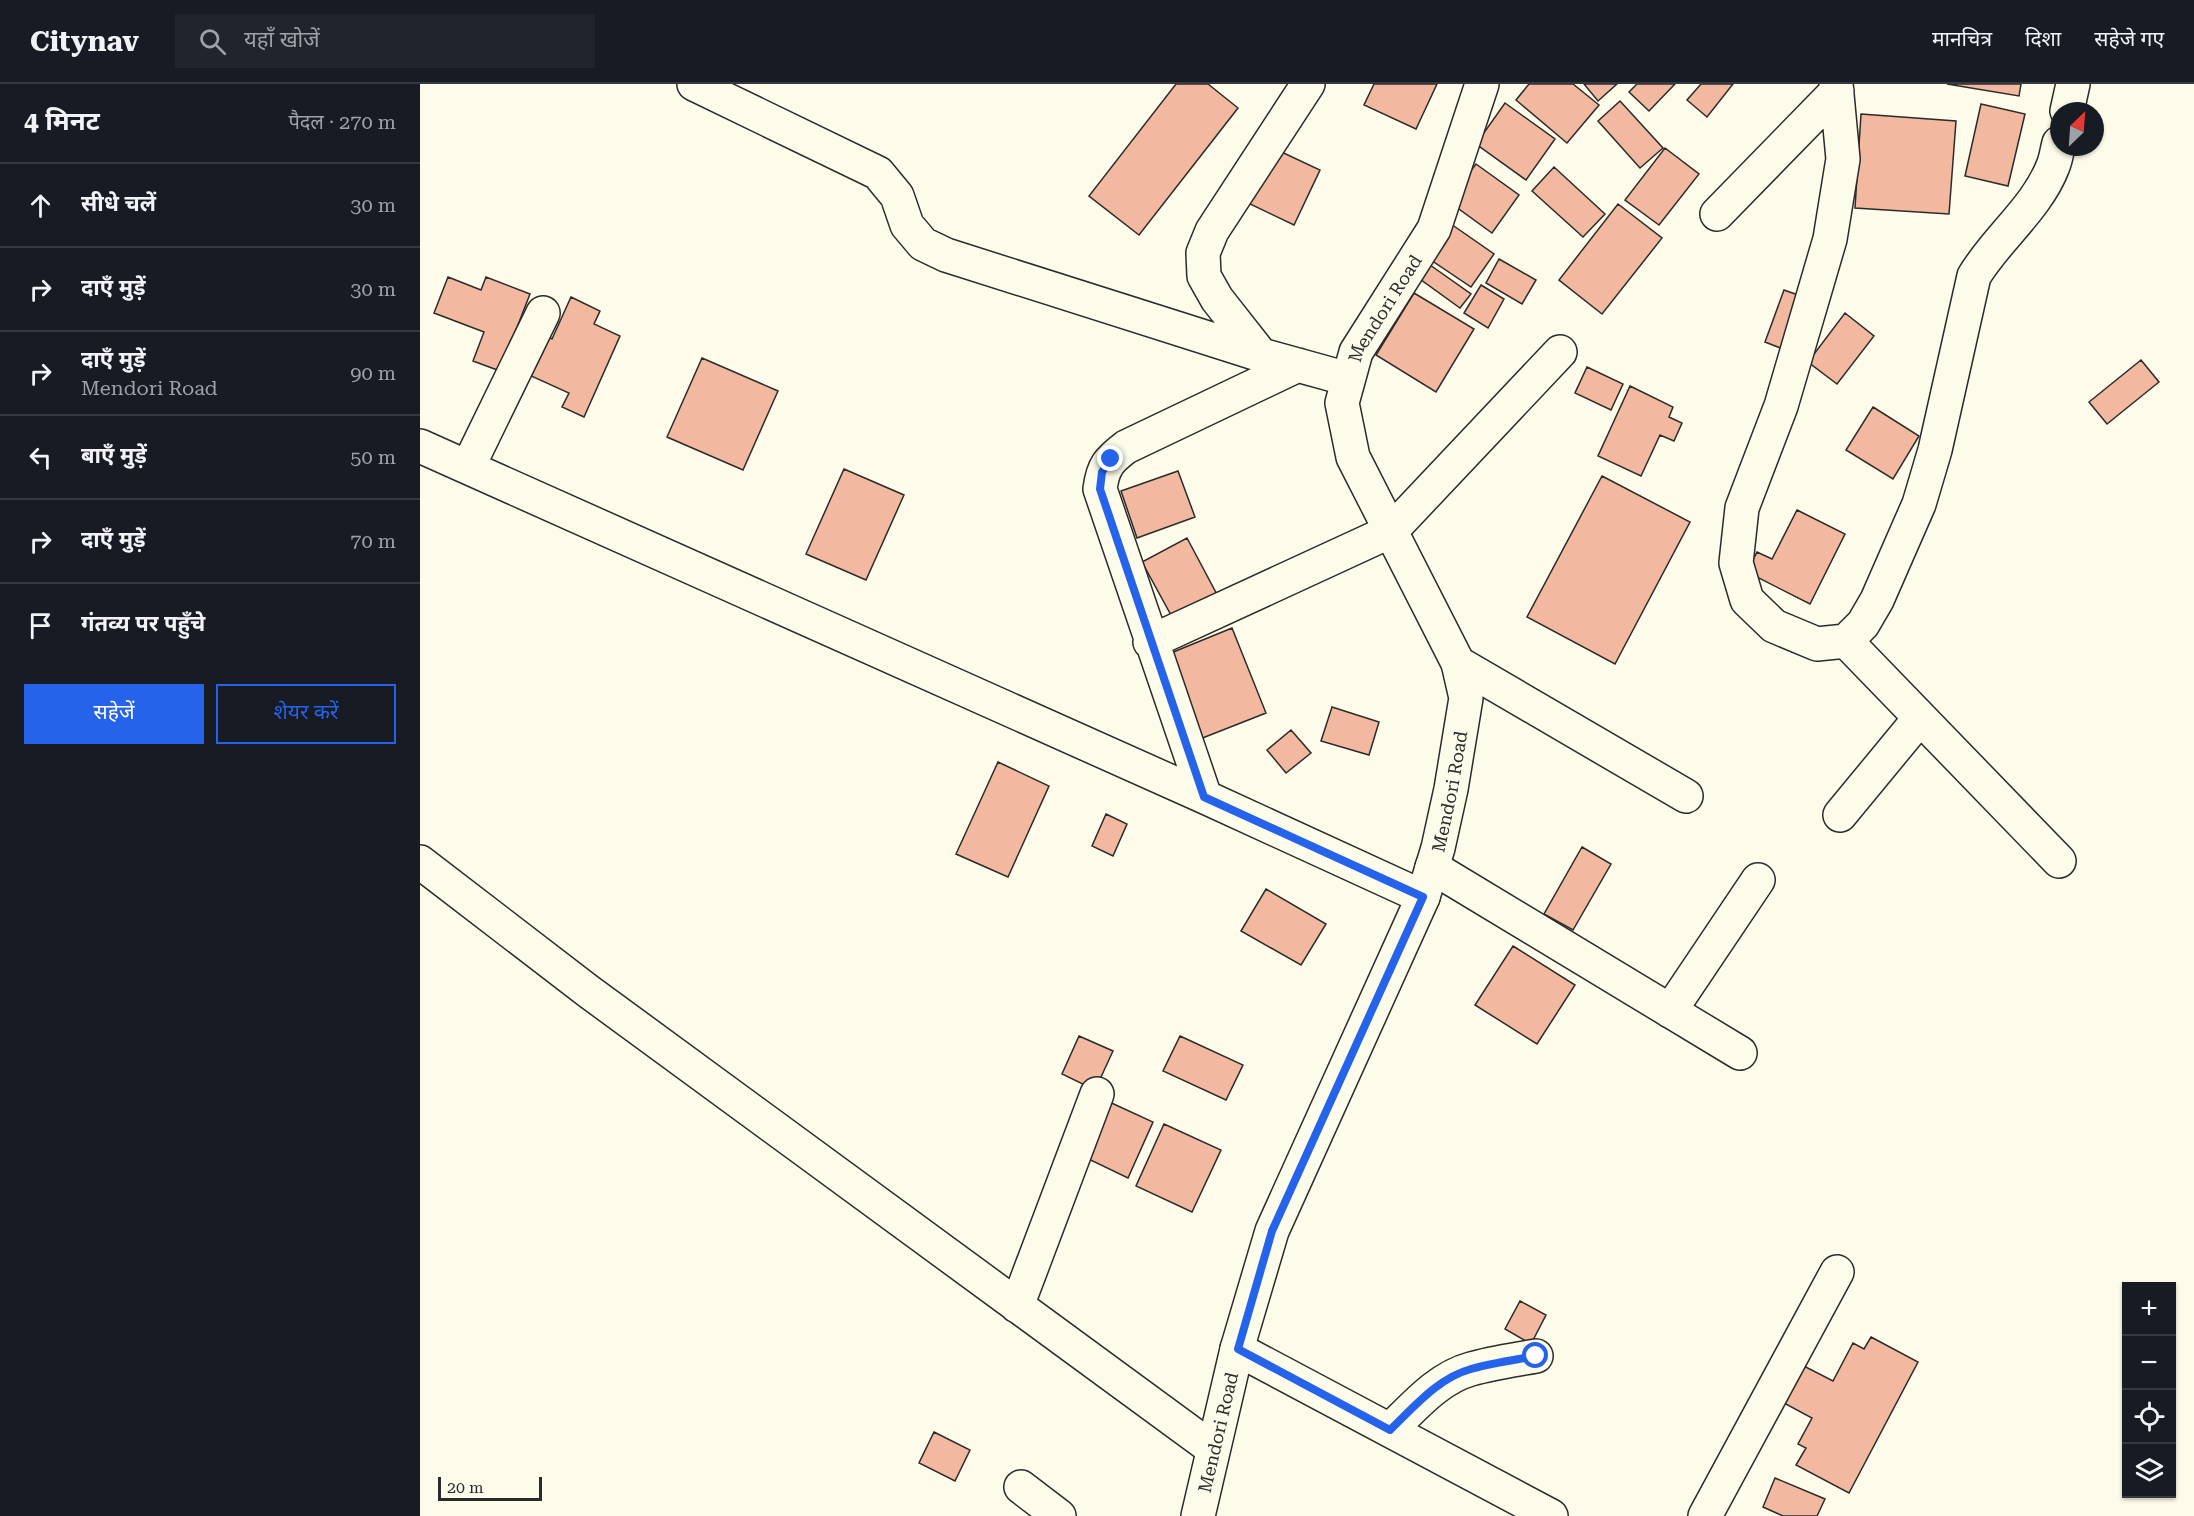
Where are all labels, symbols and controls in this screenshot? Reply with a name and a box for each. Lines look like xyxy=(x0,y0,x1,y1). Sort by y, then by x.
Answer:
search box xyxy=(175,14,595,68)
text: Citynav xyxy=(30,25,139,58)
icon: search xyxy=(196,25,229,58)
text: यहाँ खोजें xyxy=(244,27,320,52)
text: मानचित्र xyxy=(1932,27,1992,51)
text: दिशा xyxy=(2025,27,2061,51)
text: सहेजे गए xyxy=(2094,27,2164,51)
north arrow xyxy=(2050,102,2104,156)
text: 4 मिनट xyxy=(24,106,100,136)
text: पैदल · 270 m xyxy=(288,110,396,134)
icon: ahead xyxy=(24,189,57,222)
text: सीधे चलें xyxy=(81,191,156,216)
text: 30 m xyxy=(350,193,396,217)
street label: Mendori Road xyxy=(1343,250,1426,364)
icon: right xyxy=(24,273,57,306)
text: दाएँ मुड़ें xyxy=(81,275,146,300)
text: 30 m xyxy=(350,277,396,301)
text: दाएँ मुड़ें xyxy=(81,347,146,372)
icon: right xyxy=(24,357,57,390)
text: 90 m xyxy=(350,361,396,385)
text: Mendori Road xyxy=(81,376,218,400)
icon: left xyxy=(24,441,57,474)
text: बाएँ मुड़ें xyxy=(81,443,147,468)
text: 50 m xyxy=(350,445,396,469)
route end xyxy=(1097,445,1123,471)
icon: right xyxy=(24,525,57,558)
text: दाएँ मुड़ें xyxy=(81,527,146,552)
text: 70 m xyxy=(350,529,396,553)
icon: arrive xyxy=(24,609,57,642)
text: गंतव्य पर पहुँचे xyxy=(81,611,205,636)
button: सहेजें xyxy=(24,684,204,744)
button: शेयर करें xyxy=(216,684,396,744)
street label: Mendori Road xyxy=(1427,729,1471,854)
map controls xyxy=(2122,1282,2176,1498)
button: + xyxy=(2122,1282,2176,1336)
button: − xyxy=(2122,1336,2176,1390)
route start xyxy=(1522,1342,1548,1368)
street label: Mendori Road xyxy=(1193,1369,1242,1495)
button: locate xyxy=(2122,1390,2176,1444)
button: layers xyxy=(2122,1444,2176,1498)
scale bar xyxy=(438,1474,542,1502)
text: 20 m xyxy=(447,1478,484,1497)

